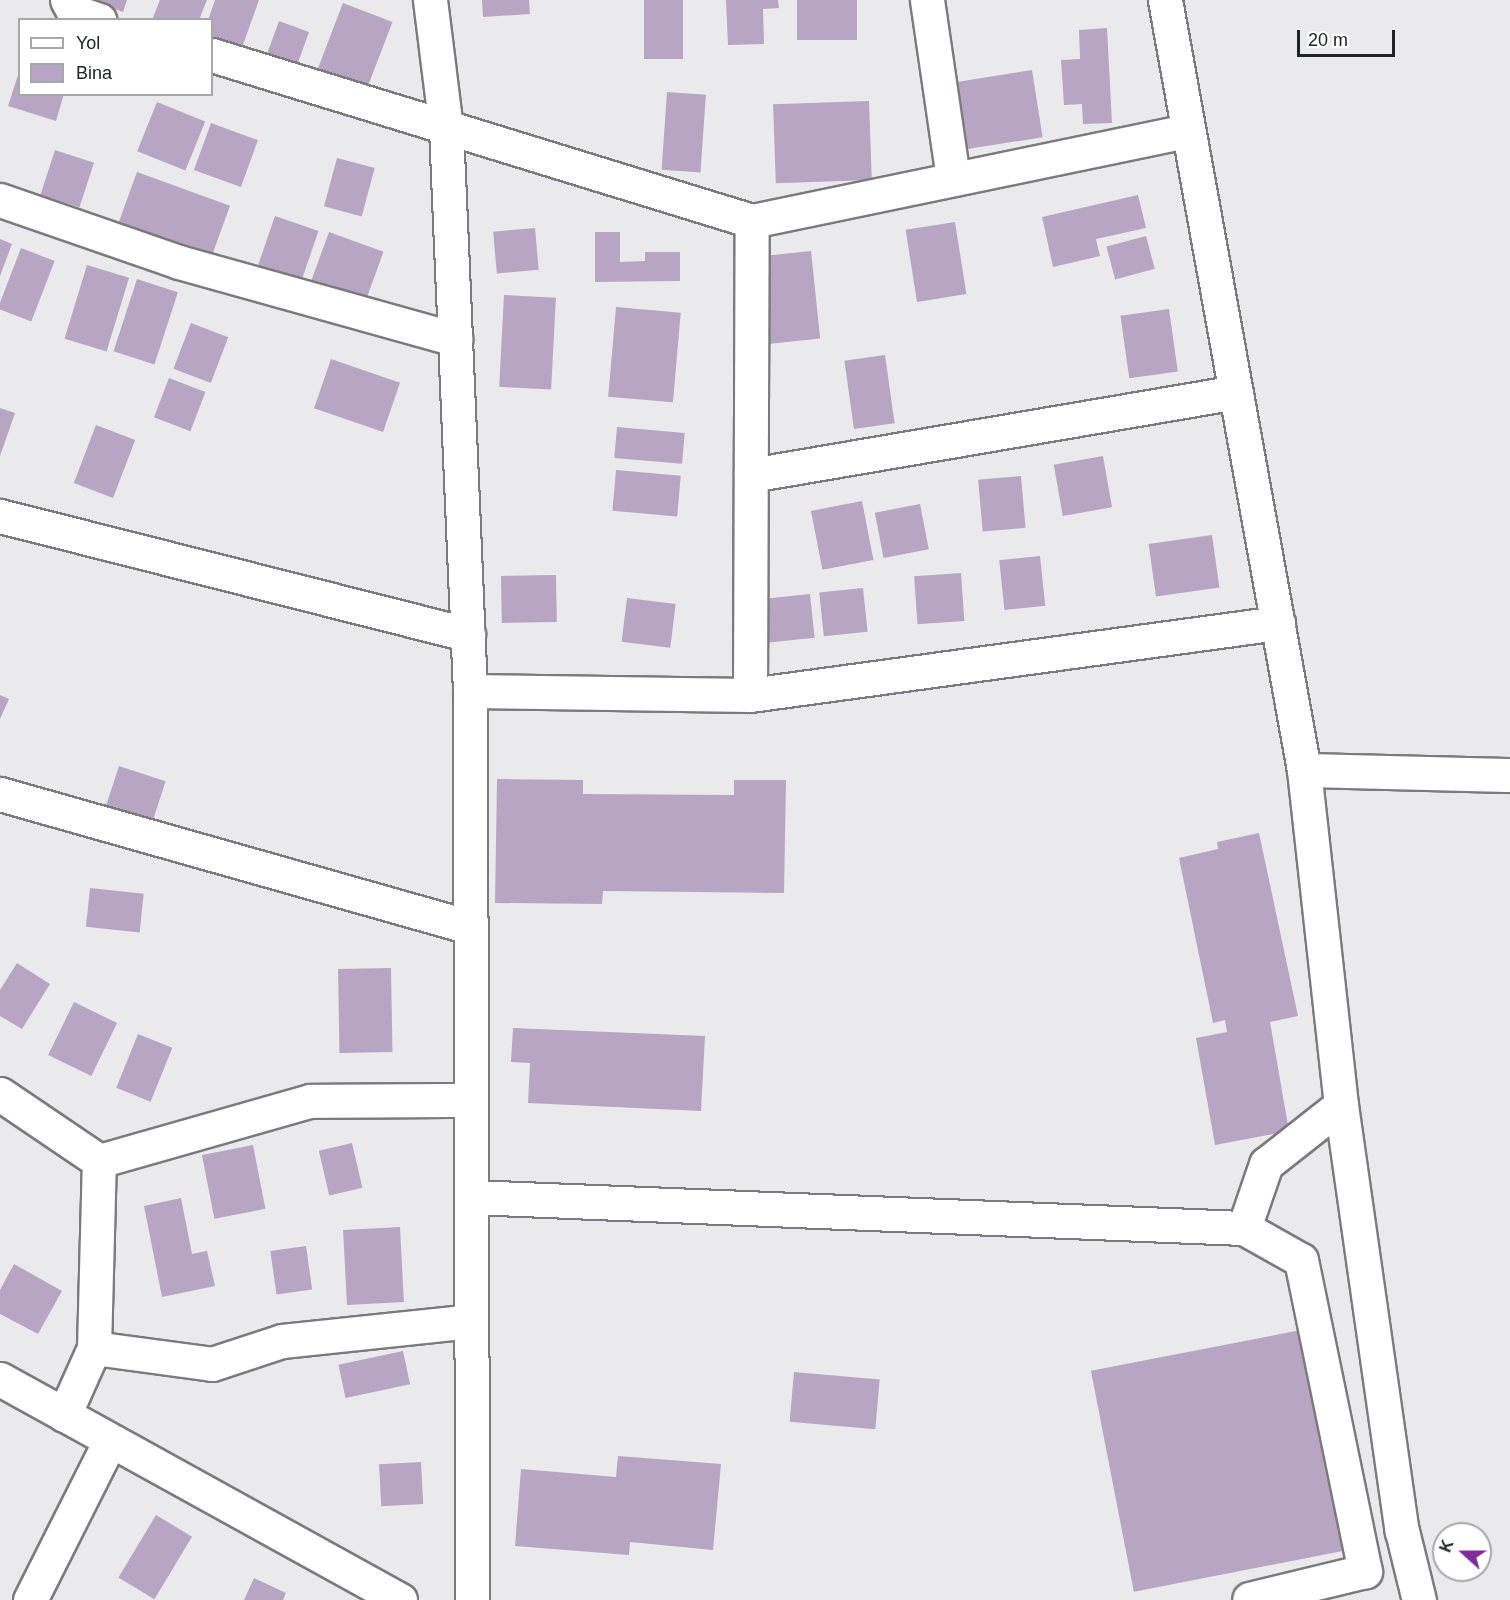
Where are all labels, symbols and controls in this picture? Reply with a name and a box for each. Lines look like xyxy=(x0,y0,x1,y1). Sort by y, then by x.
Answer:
legend xyxy=(18,18,213,96)
scale bar xyxy=(1300,18,1398,56)
text: 20 m xyxy=(1308,30,1348,50)
text: Yol xyxy=(76,33,100,53)
text: Bina xyxy=(76,63,112,83)
north arrow xyxy=(1432,1522,1492,1582)
text: K xyxy=(1437,1538,1457,1555)

